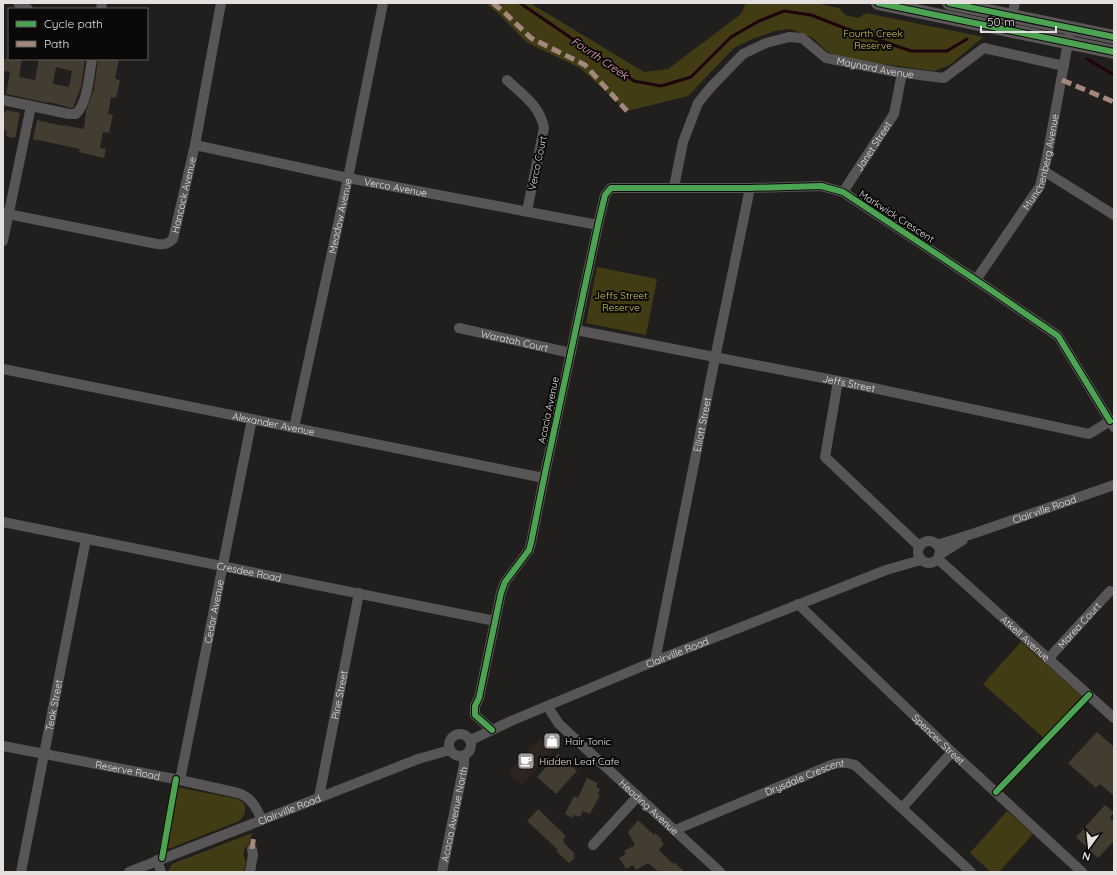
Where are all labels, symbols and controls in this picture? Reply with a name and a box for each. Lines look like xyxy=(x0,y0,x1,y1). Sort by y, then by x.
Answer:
legend xyxy=(8,8,148,60)
scale bar xyxy=(981,8,1056,34)
text: 50 m xyxy=(987,14,1015,29)
text: Cycle path xyxy=(44,16,103,31)
park label: Fourth Creek Reserve xyxy=(843,27,903,52)
water label: Fourth Creek xyxy=(569,34,632,83)
text: Path xyxy=(44,36,69,51)
street label: Maynard Avenue xyxy=(835,54,915,81)
street label: Munchenberg Avenue xyxy=(1020,112,1062,212)
street label: Janet Street xyxy=(853,118,895,174)
street label: Verco Court xyxy=(525,134,550,191)
street label: Hancock Avenue xyxy=(169,155,199,234)
street label: Verco Avenue xyxy=(363,175,429,200)
street label: Meadow Avenue xyxy=(326,177,355,255)
street label: Markwick Crescent xyxy=(857,187,937,246)
park label: Jeffs Street Reserve xyxy=(594,289,648,314)
street label: Waratah Court xyxy=(480,327,550,355)
street label: Jeffs Street xyxy=(821,372,877,395)
street label: Acacia Avenue xyxy=(535,375,562,445)
street label: Elliott Street xyxy=(691,396,714,453)
street label: Alexander Avenue xyxy=(231,409,316,439)
street label: Clairville Road xyxy=(1011,493,1078,527)
street label: Cresdee Road xyxy=(216,559,282,585)
street label: Cedar Avenue xyxy=(201,578,227,645)
street label: Marea Court xyxy=(1055,599,1104,651)
street label: Atkell Avenue xyxy=(998,613,1053,664)
street label: Clairville Road xyxy=(644,635,711,671)
street label: Pine Street xyxy=(328,669,351,721)
street label: Teak Street xyxy=(43,678,66,732)
street label: Spencer Street xyxy=(909,711,968,768)
shop icon: Hair Tonic xyxy=(542,731,562,751)
place label: Hair Tonic xyxy=(565,735,611,748)
cafe icon: Hidden Leaf Cafe xyxy=(516,751,536,771)
place label: Hidden Leaf Cafe xyxy=(539,755,620,768)
street label: Drysdale Crescent xyxy=(763,757,845,799)
street label: Reserve Road xyxy=(94,758,161,783)
street label: Acacia Avenue North xyxy=(438,765,471,863)
street label: Heading Avenue xyxy=(616,777,681,838)
street label: Clairville Road xyxy=(256,792,323,828)
north arrow xyxy=(1069,827,1109,867)
text: N xyxy=(1081,849,1092,864)

